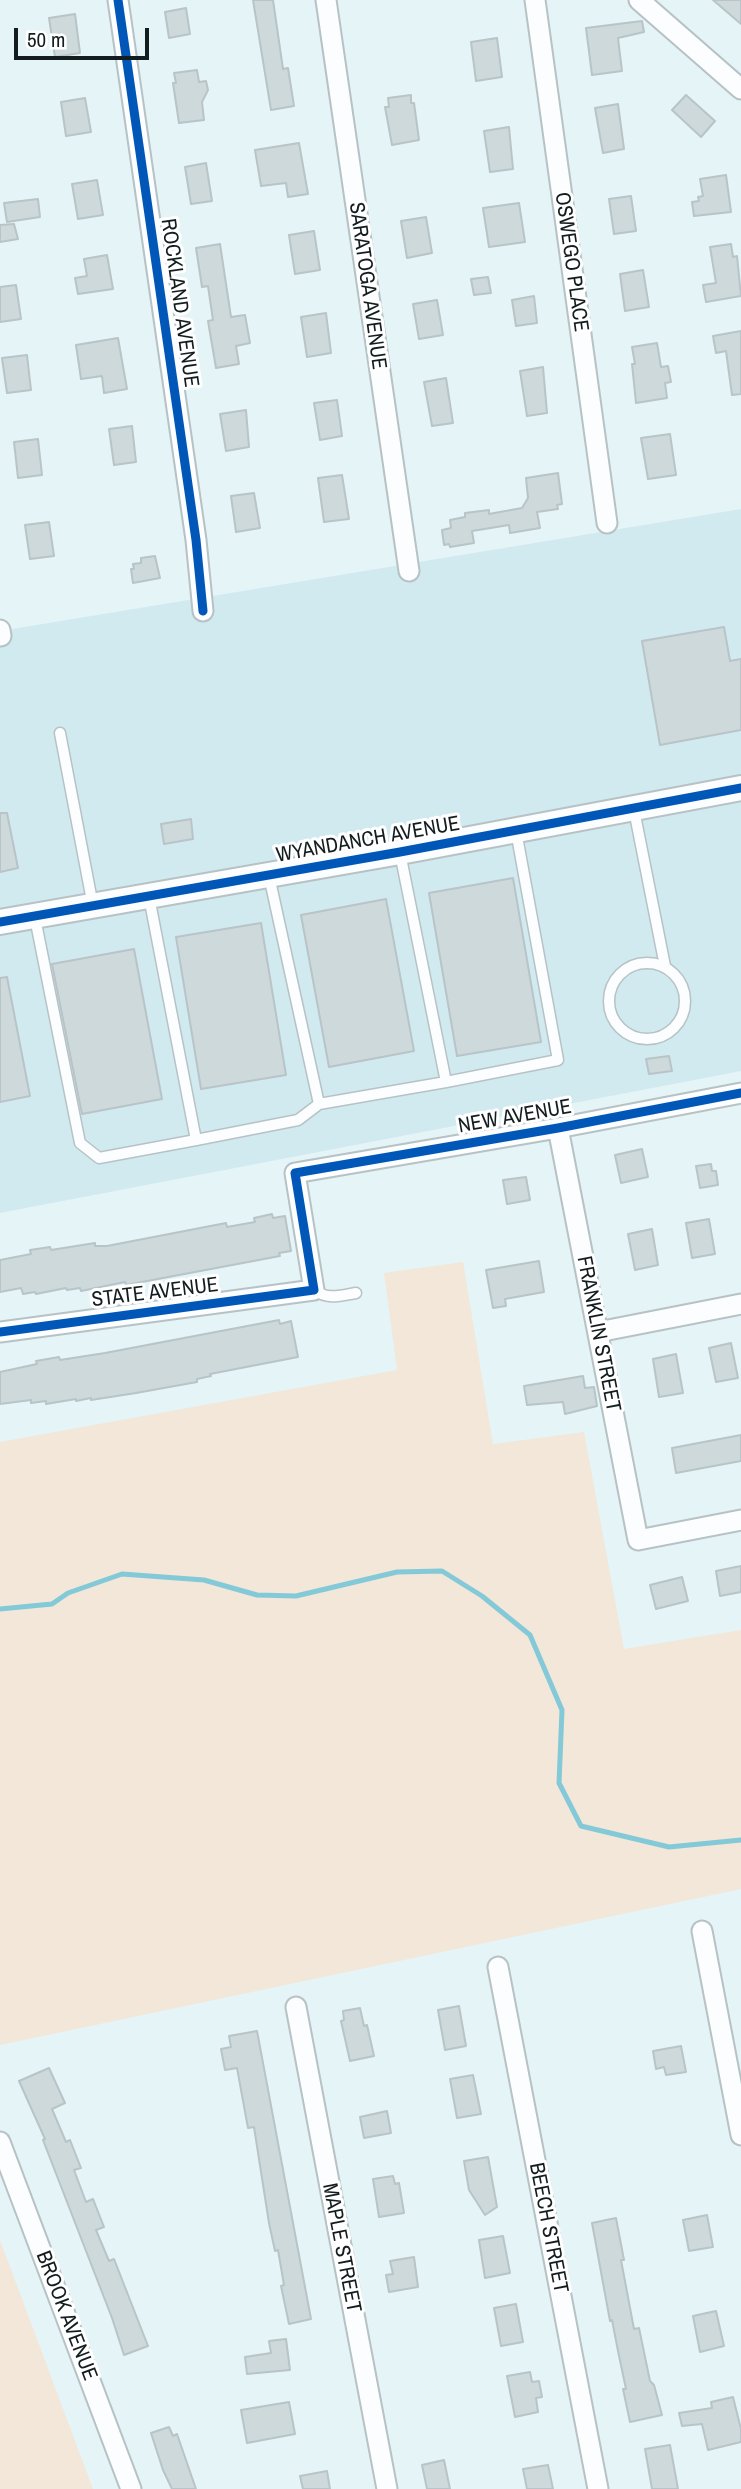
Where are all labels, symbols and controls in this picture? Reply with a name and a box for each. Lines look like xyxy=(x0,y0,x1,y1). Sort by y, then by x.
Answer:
scale bar xyxy=(18,14,152,58)
text: 50 m xyxy=(27,25,65,54)
street label: OSWEGO PLACE xyxy=(549,191,593,333)
street label: SARATOGA AVENUE xyxy=(343,201,391,371)
street label: ROCKLAND AVENUE xyxy=(155,217,203,389)
street label: WYANDANCH AVENUE xyxy=(274,811,462,869)
street label: NEW AVENUE xyxy=(456,1095,574,1139)
street label: FRANKLIN STREET xyxy=(571,1254,625,1414)
street label: STATE AVENUE xyxy=(90,1273,220,1313)
street label: BEECH STREET xyxy=(523,2161,573,2295)
street label: MAPLE STREET xyxy=(316,2181,366,2315)
street label: BROOK AVENUE xyxy=(30,2248,102,2384)

